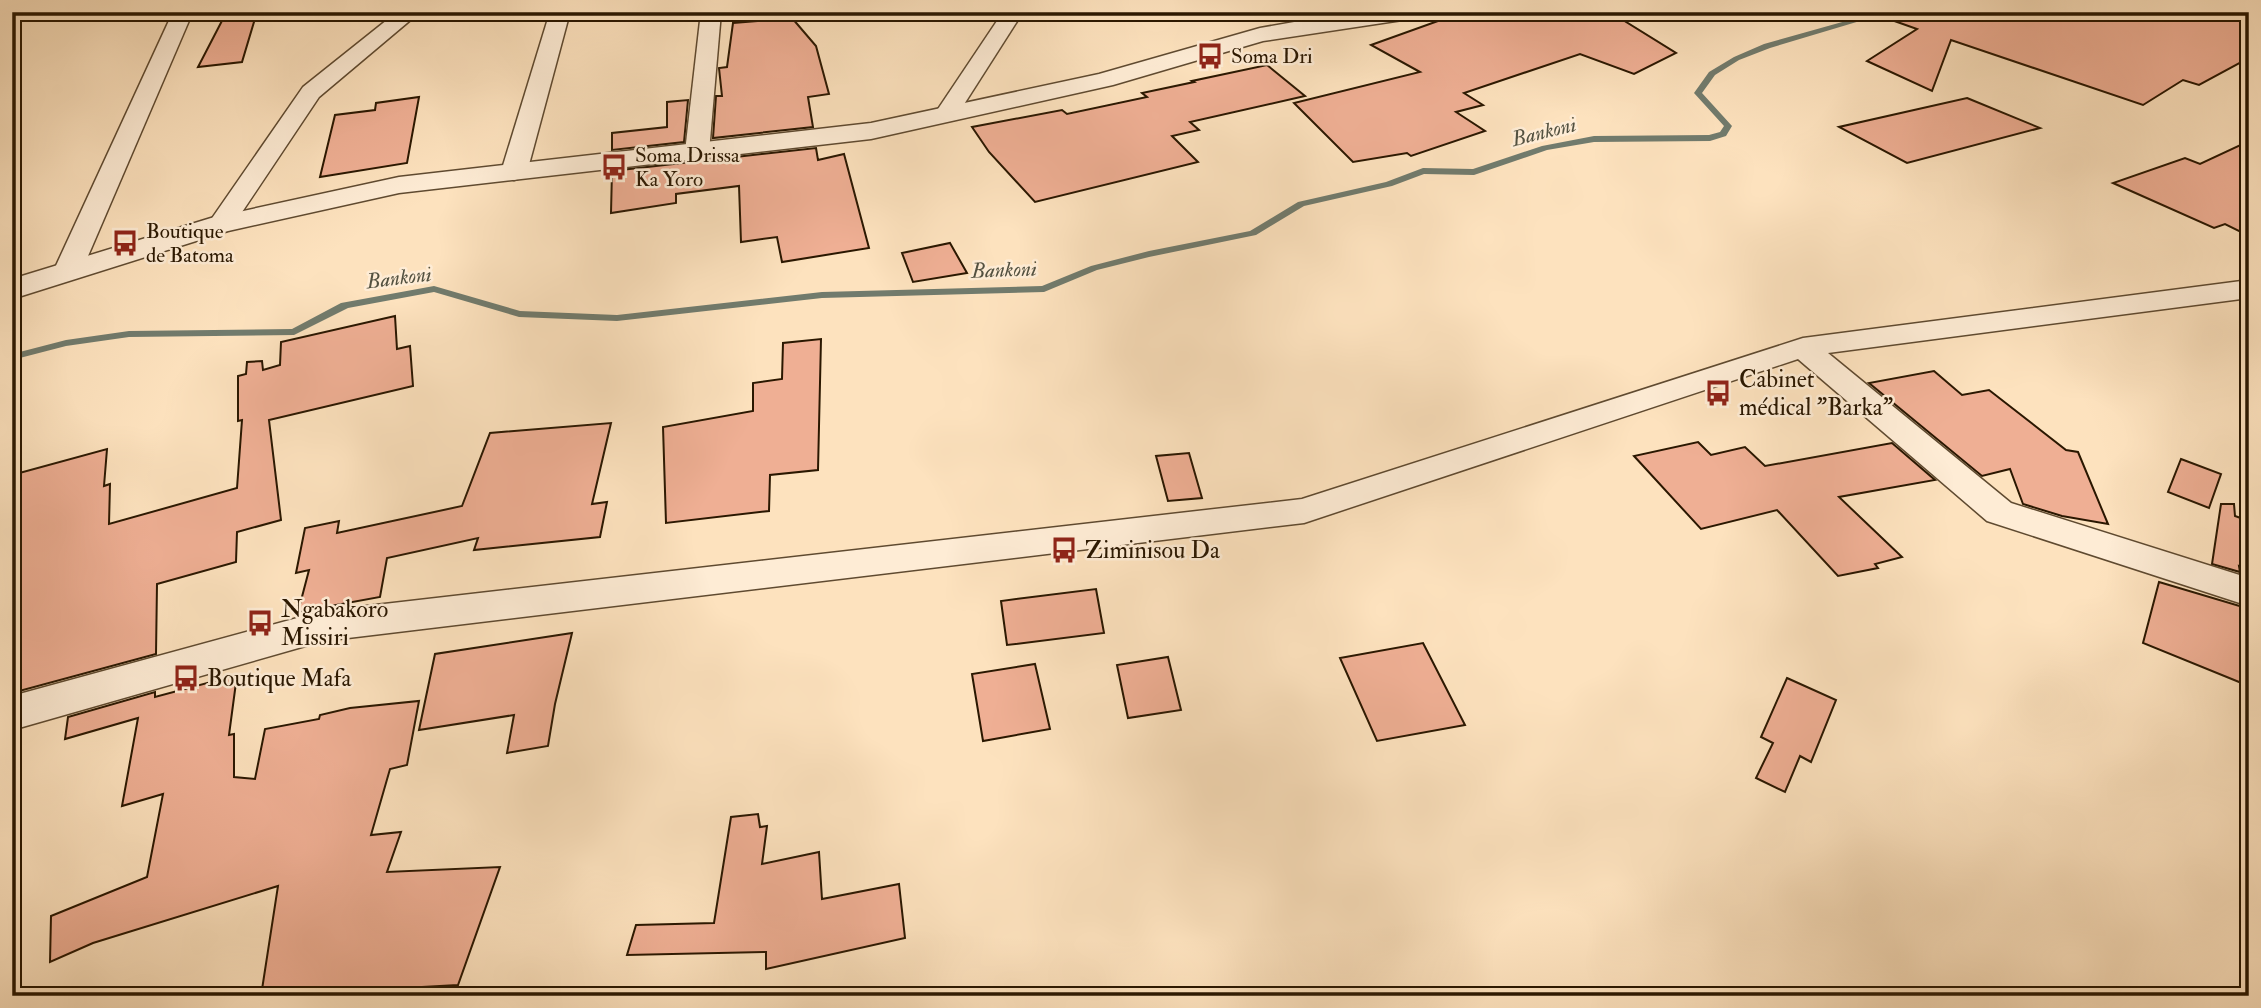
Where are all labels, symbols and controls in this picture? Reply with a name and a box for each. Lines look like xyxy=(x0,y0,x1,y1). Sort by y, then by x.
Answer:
bus stop icon: Soma Dri xyxy=(1195,41,1225,71)
place label: Soma Dri xyxy=(1231,43,1313,70)
water label: Bankoni xyxy=(1508,111,1579,153)
place label: Soma Drissa Ka Yoro xyxy=(635,142,740,193)
bus stop icon: Soma Drissa Ka Yoro xyxy=(599,152,629,182)
place label: Boutique de Batoma xyxy=(146,218,234,269)
bus stop icon: Boutique de Batoma xyxy=(110,228,140,258)
water label: Bankoni xyxy=(970,255,1037,285)
water label: Bankoni xyxy=(364,261,433,296)
place label: Cabinet médical "Barka" xyxy=(1739,364,1894,423)
bus stop icon: Cabinet médical "Barka" xyxy=(1703,378,1733,408)
bus stop icon: Ziminisou Da xyxy=(1049,535,1079,565)
place label: Ziminisou Da xyxy=(1085,535,1221,566)
place label: Ngabakoro Missiri xyxy=(281,594,388,653)
bus stop icon: Ngabakoro Missiri xyxy=(245,608,275,638)
bus stop icon: Boutique Mafa xyxy=(171,663,201,693)
place label: Boutique Mafa xyxy=(207,663,352,694)

